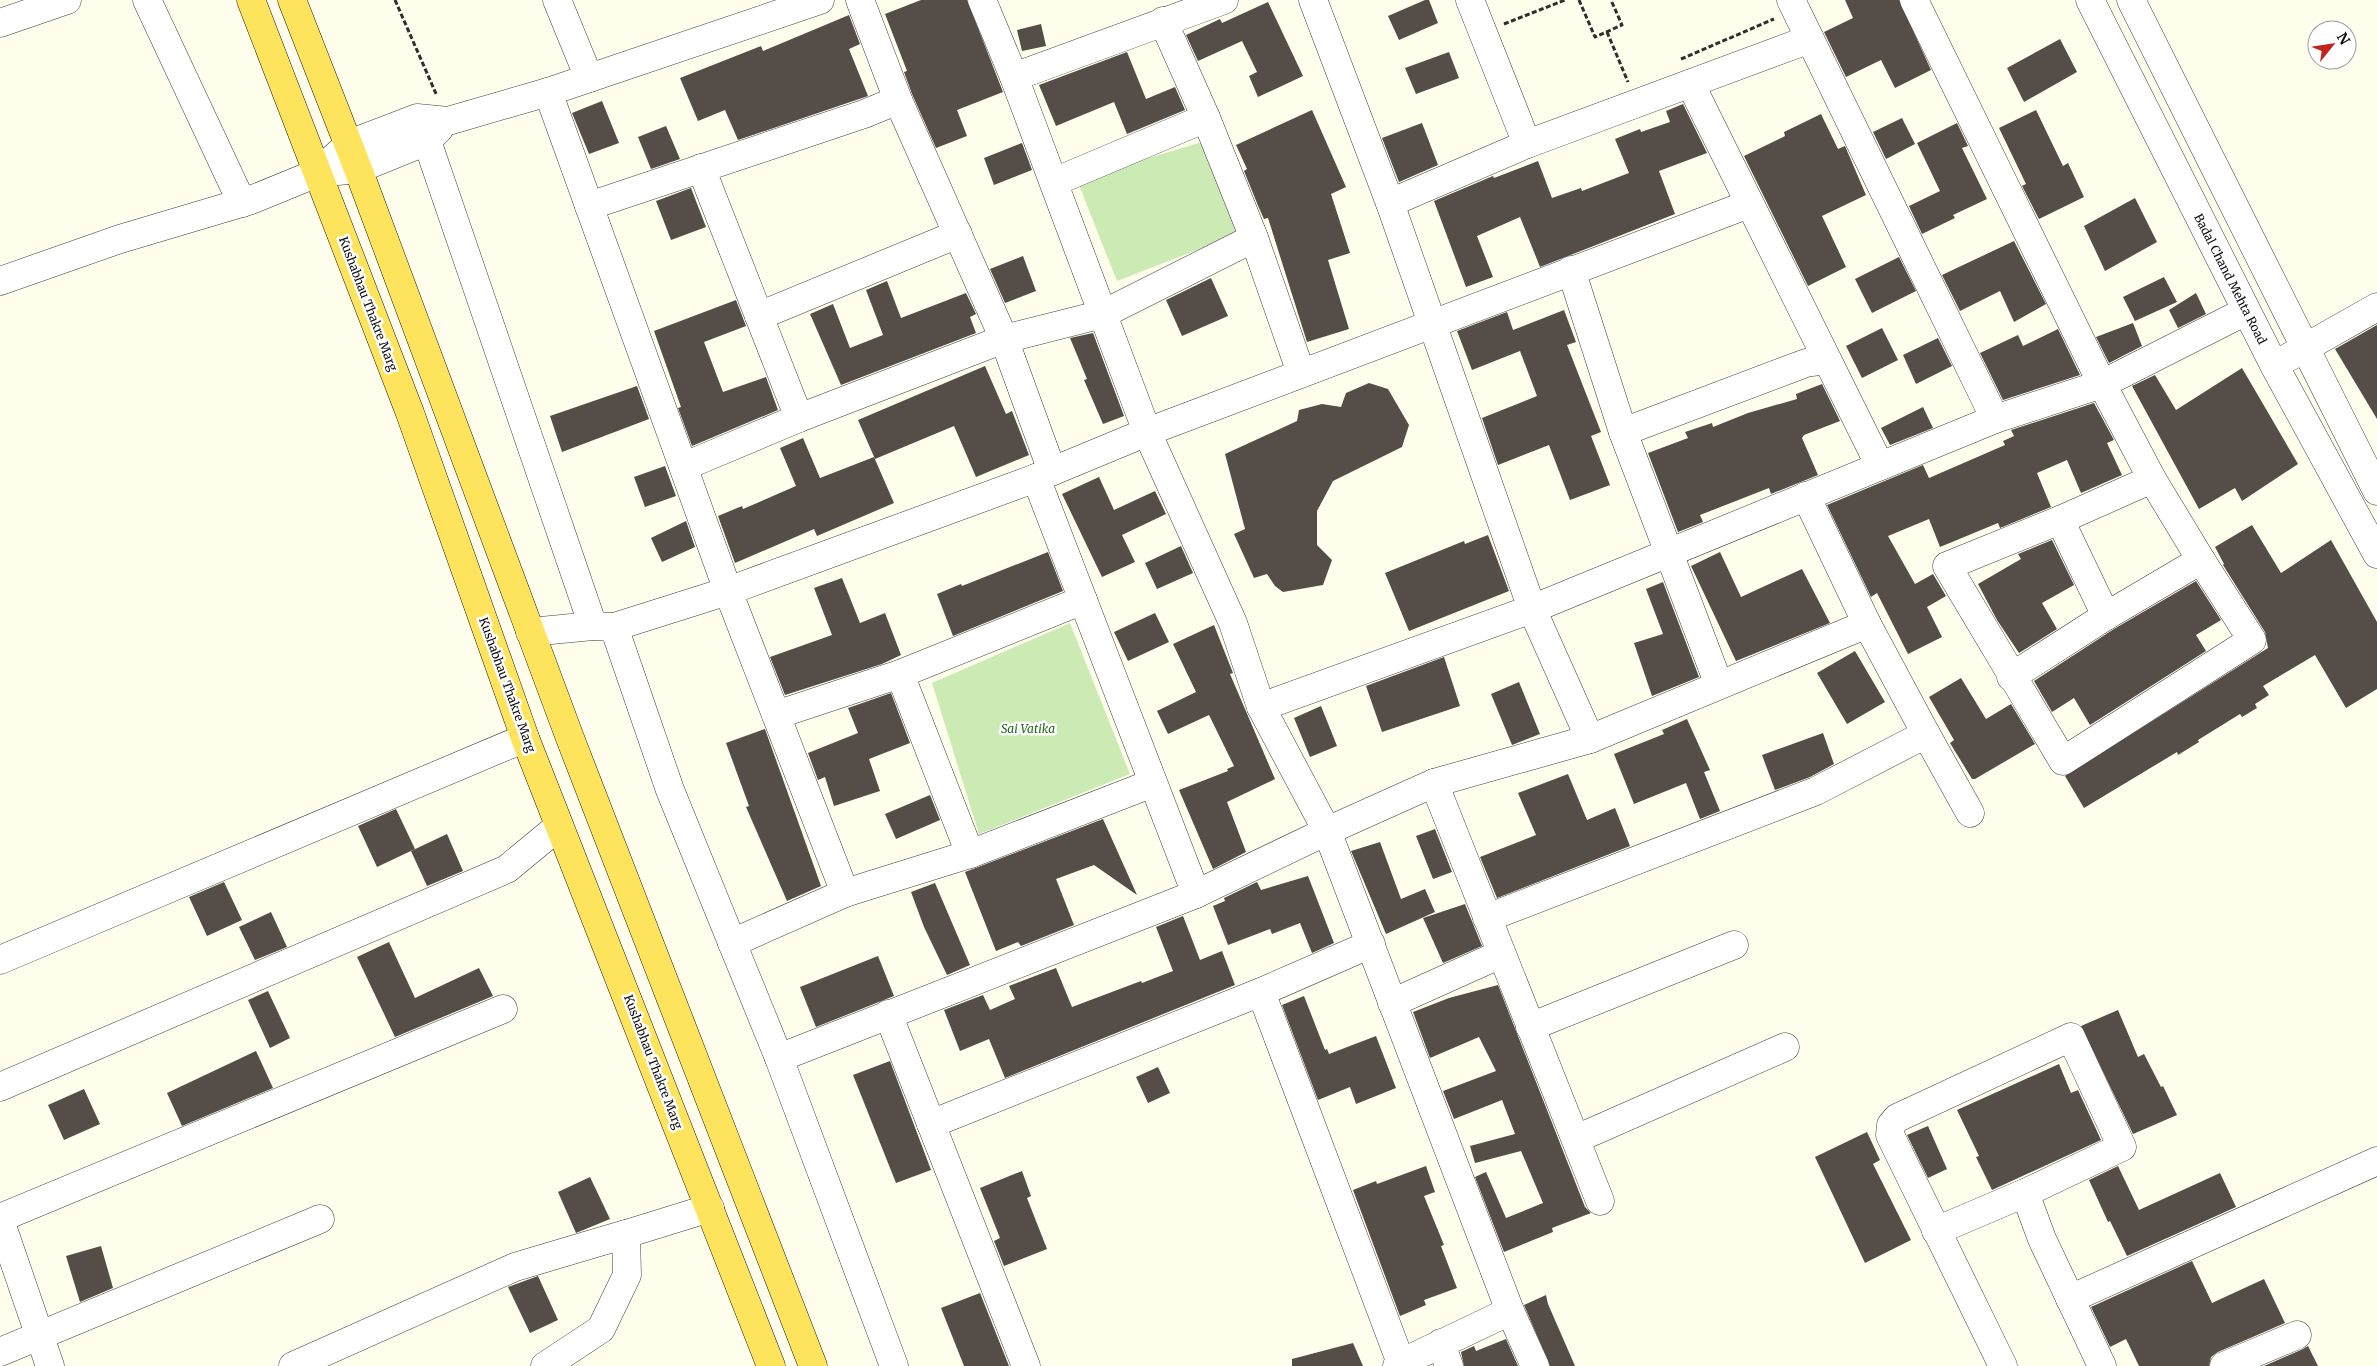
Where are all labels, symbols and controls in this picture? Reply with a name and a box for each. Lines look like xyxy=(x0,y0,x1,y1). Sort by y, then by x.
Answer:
north arrow xyxy=(2307,20,2357,70)
text: N xyxy=(2333,29,2354,48)
street label: Badal Chand Mehta Road xyxy=(2191,211,2270,346)
street label: Kushabhau Thakre Marg xyxy=(336,235,401,374)
street label: Kushabhau Thakre Marg xyxy=(476,615,539,755)
park label: Sai Vatika xyxy=(1001,721,1055,736)
street label: Kushabhau Thakre Marg xyxy=(621,993,686,1132)

